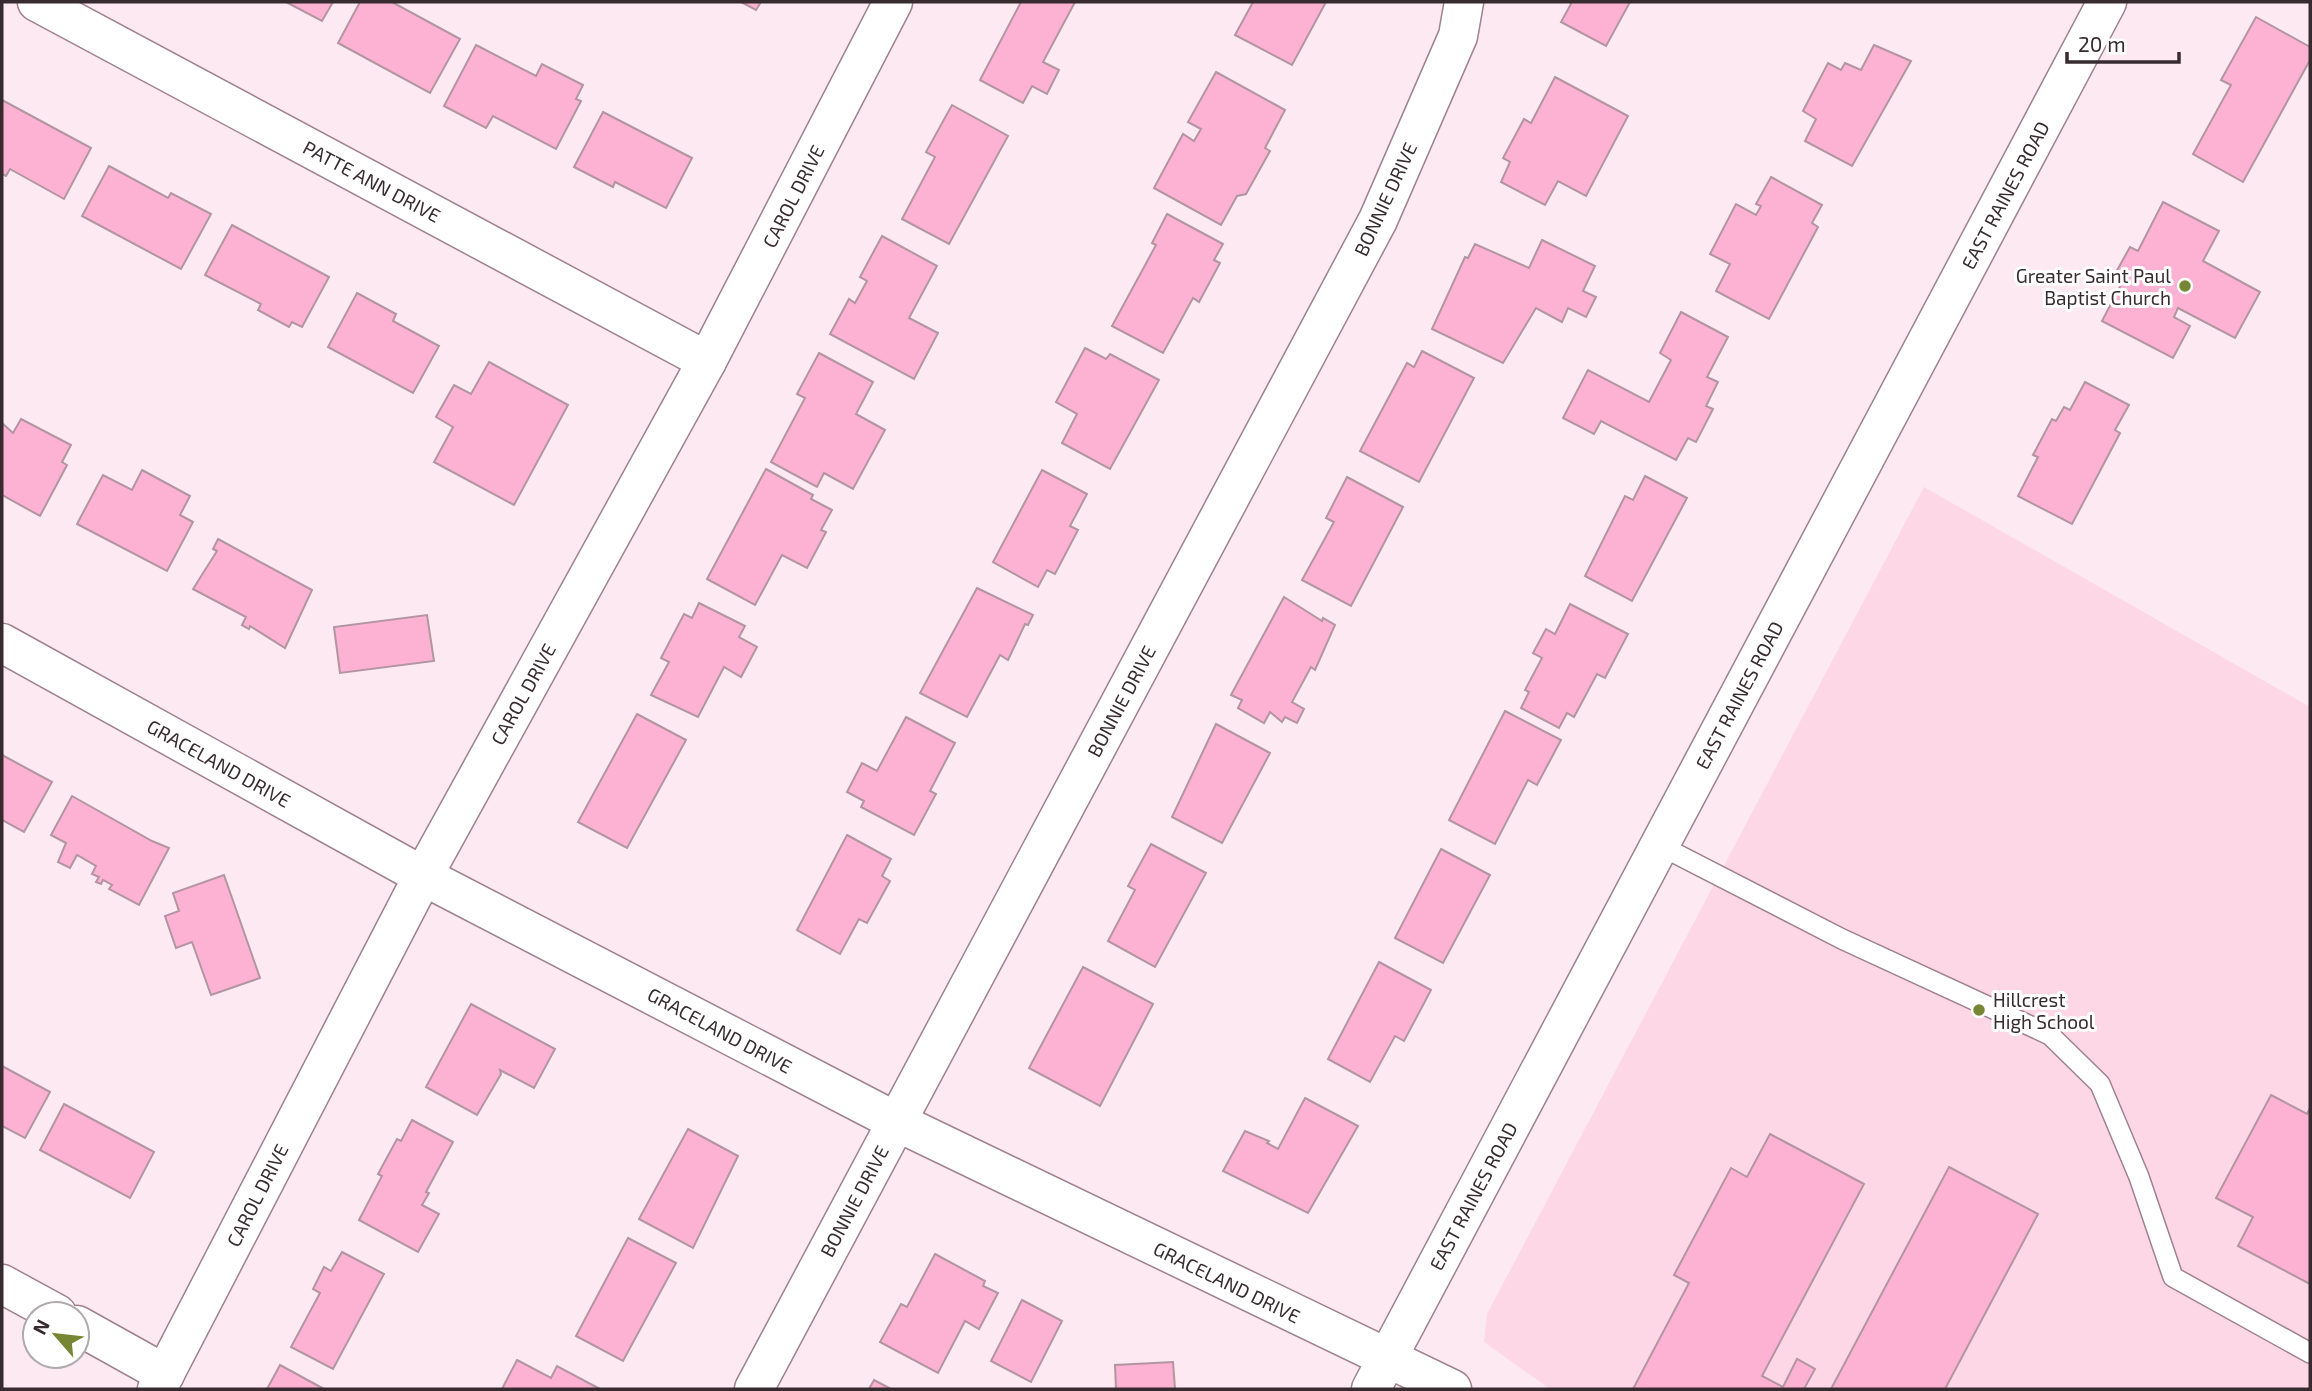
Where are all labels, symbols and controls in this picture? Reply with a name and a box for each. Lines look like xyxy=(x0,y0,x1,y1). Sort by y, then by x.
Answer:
scale bar xyxy=(2067,21,2179,65)
text: 20 m xyxy=(2078,31,2126,56)
street label: EAST RAINES ROAD xyxy=(1956,117,2054,273)
street label: PATTE ANN DRIVE xyxy=(299,135,445,227)
street label: BONNIE DRIVE xyxy=(1349,139,1421,259)
street label: CAROL DRIVE xyxy=(757,141,829,251)
place label: Greater Saint Paul Baptist Church xyxy=(2016,264,2171,309)
marker: Greater Saint Paul Baptist Church xyxy=(2177,278,2193,294)
street label: EAST RAINES ROAD xyxy=(1690,617,1788,773)
street label: CAROL DRIVE xyxy=(486,639,560,749)
street label: BONNIE DRIVE xyxy=(1082,641,1160,761)
street label: GRACELAND DRIVE xyxy=(143,714,295,812)
street label: GRACELAND DRIVE xyxy=(644,982,796,1078)
place label: Hillcrest High School xyxy=(1993,988,2095,1033)
marker: Hillcrest High School xyxy=(1971,1002,1987,1018)
street label: EAST RAINES ROAD xyxy=(1424,1118,1522,1274)
street label: CAROL DRIVE xyxy=(221,1140,293,1250)
street label: BONNIE DRIVE xyxy=(815,1141,893,1261)
street label: GRACELAND DRIVE xyxy=(1150,1237,1304,1327)
north arrow xyxy=(21,1300,91,1370)
text: N xyxy=(27,1315,54,1338)

